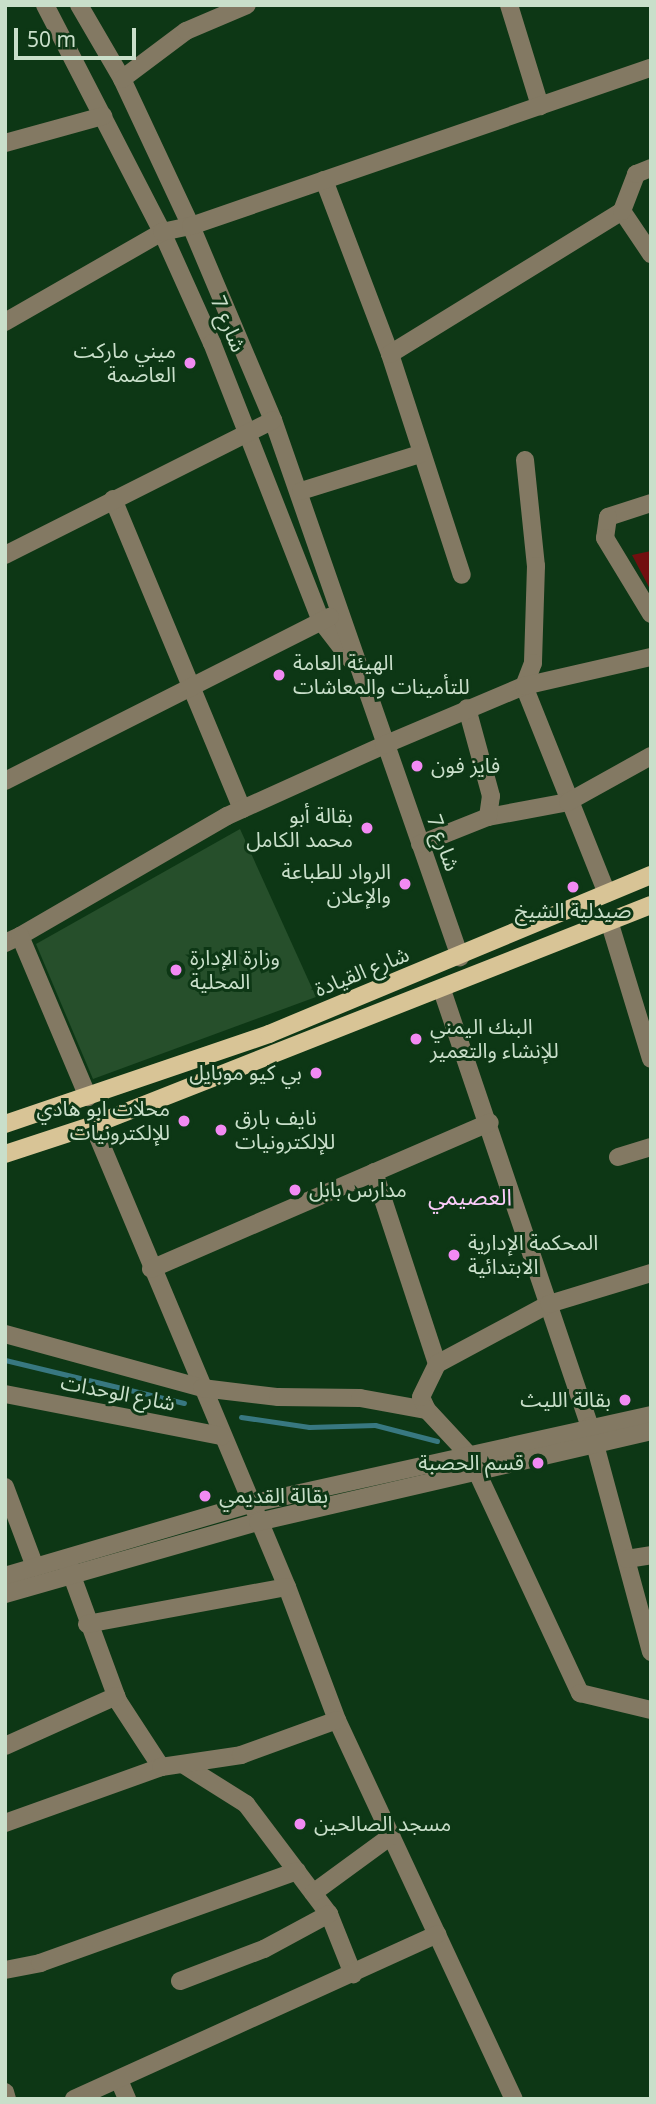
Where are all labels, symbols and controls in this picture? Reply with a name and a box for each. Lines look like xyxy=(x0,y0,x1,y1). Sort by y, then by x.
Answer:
scale bar xyxy=(18,14,140,58)
text: 50 m xyxy=(27,18,76,62)
street label: شارع 7 xyxy=(205,292,251,356)
place label: ميني ماركت العاصمة xyxy=(73,338,176,388)
marker: ميني ماركت العاصمة xyxy=(182,355,198,371)
place label: الهيئة العامة للتأمينات والمعاشات xyxy=(293,650,470,700)
marker: الهيئة العامة للتأمينات والمعاشات xyxy=(271,667,287,683)
place label: فايز فون xyxy=(431,753,500,779)
marker: فايز فون xyxy=(409,758,425,774)
place label: بقالة أبو محمد الكامل xyxy=(246,803,353,853)
street label: شارع 7 xyxy=(421,811,465,875)
marker: بقالة أبو محمد الكامل xyxy=(359,820,375,836)
place label: الرواد للطباعة والإعلان xyxy=(282,859,391,909)
marker: الرواد للطباعة والإعلان xyxy=(397,876,413,892)
marker: صيدلية الشيخ xyxy=(565,879,581,895)
place label: صيدلية الشيخ xyxy=(515,898,631,924)
street label: شارع القيادة xyxy=(311,942,413,1002)
place label: وزارة الإدارة المحلية xyxy=(190,945,280,995)
marker: وزارة الإدارة المحلية xyxy=(168,962,184,978)
place label: البنك اليمني للإنشاء والتعمير xyxy=(430,1014,559,1064)
marker: البنك اليمني للإنشاء والتعمير xyxy=(408,1031,424,1047)
place label: بي كيو موبايل xyxy=(189,1060,302,1086)
marker: بي كيو موبايل xyxy=(308,1065,324,1081)
place label: محلات ابو هادي للإلكترونيات xyxy=(37,1096,170,1146)
place label: نايف بارق للإلكترونيات xyxy=(235,1105,335,1155)
marker: محلات ابو هادي للإلكترونيات xyxy=(176,1113,192,1129)
marker: نايف بارق للإلكترونيات xyxy=(213,1122,229,1138)
place label: مدارس بابل xyxy=(309,1177,407,1203)
marker: مدارس بابل xyxy=(287,1182,303,1198)
district label: العصيمي xyxy=(428,1184,512,1212)
place label: المحكمة الإدارية الابتدائية xyxy=(468,1230,598,1280)
marker: المحكمة الإدارية الابتدائية xyxy=(446,1247,462,1263)
street label: شارع الوحدات xyxy=(59,1370,177,1416)
place label: بقالة الليث xyxy=(520,1387,611,1413)
marker: بقالة الليث xyxy=(617,1392,633,1408)
place label: قسم الحصبة xyxy=(418,1450,524,1476)
marker: قسم الحصبة xyxy=(530,1455,546,1471)
place label: بقالة القديمي xyxy=(219,1483,328,1509)
marker: بقالة القديمي xyxy=(197,1488,213,1504)
place label: مسجد الصالحين xyxy=(314,1811,451,1837)
marker: مسجد الصالحين xyxy=(292,1816,308,1832)

